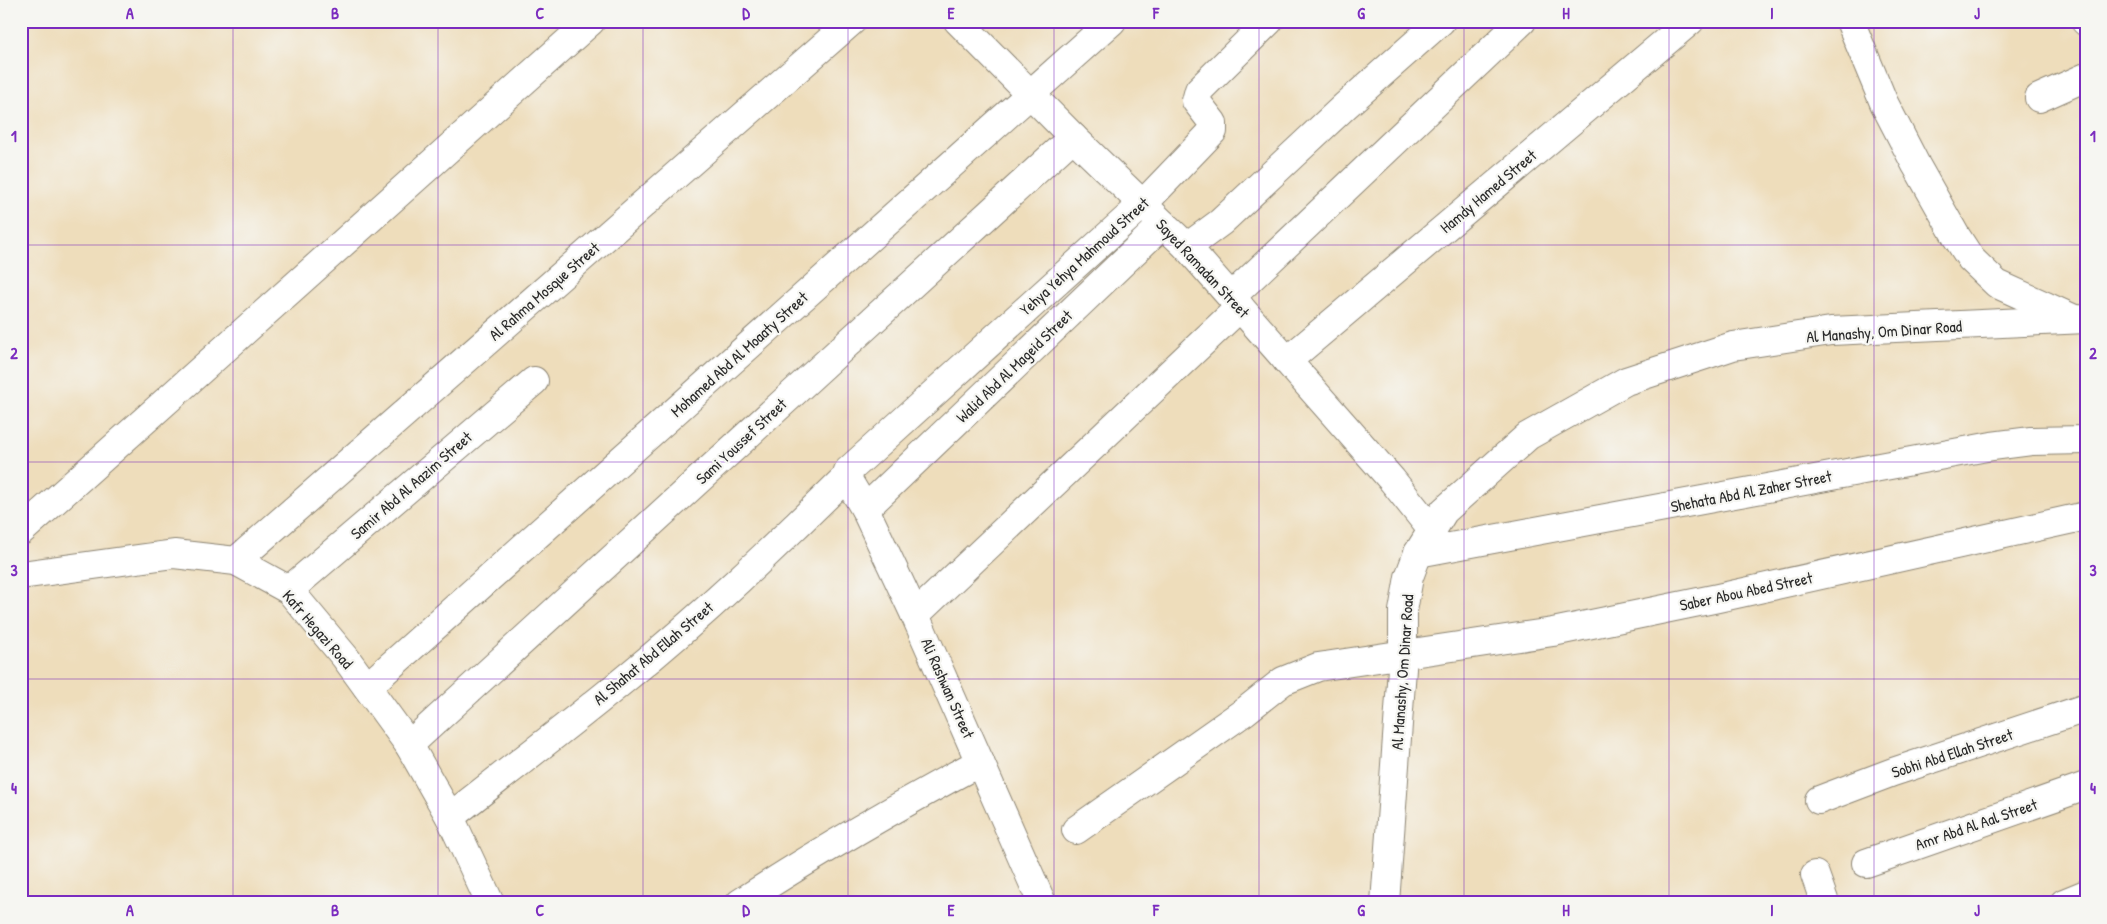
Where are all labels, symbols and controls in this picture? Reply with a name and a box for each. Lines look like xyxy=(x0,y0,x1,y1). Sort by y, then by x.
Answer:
text: A xyxy=(126,2,134,24)
text: B xyxy=(331,2,339,24)
text: C xyxy=(536,2,545,24)
text: D xyxy=(742,2,750,24)
text: E xyxy=(947,2,955,24)
text: F xyxy=(1152,2,1160,24)
text: G xyxy=(1357,2,1365,24)
text: H xyxy=(1562,2,1570,24)
text: I xyxy=(1770,2,1774,24)
text: J xyxy=(1974,2,1980,24)
text: 1 xyxy=(11,125,17,147)
text: 1 xyxy=(2090,125,2096,147)
street label: Hamdy Hamed Street xyxy=(1435,144,1541,238)
street label: Yehya Yehya Mahmoud Street xyxy=(1015,192,1154,320)
street label: Sayed Ramadan Street xyxy=(1151,214,1255,323)
street label: Al Rahma Mosque Street xyxy=(484,236,604,345)
street label: Mohamed Abd Al Moaaty Street xyxy=(666,286,813,422)
street label: Walid Abd Al Mageid Street xyxy=(951,304,1077,427)
street label: Al Manashy, Om Dinar Road xyxy=(1806,315,1962,347)
text: 2 xyxy=(10,342,18,364)
text: 2 xyxy=(2089,342,2097,364)
street label: Sami Youssef Street xyxy=(691,393,792,489)
street label: Samir Abd Al Aazim Street xyxy=(346,426,477,544)
street label: Shehata Abd Al Zaher Street xyxy=(1669,465,1834,517)
text: 3 xyxy=(10,559,18,581)
text: 3 xyxy=(2089,559,2097,581)
street label: Saber Abou Abed Street xyxy=(1678,566,1815,616)
street label: Kafr Hegazi Road xyxy=(278,585,358,673)
street label: Al Manashy, Om Dinar Road xyxy=(1386,594,1418,750)
street label: Al Shahat Abd Ellah Street xyxy=(588,596,718,710)
street label: Ali Rashwan Street xyxy=(916,634,980,742)
street label: Sobhi Abd Ellah Street xyxy=(1888,723,2016,783)
text: 4 xyxy=(11,777,17,799)
text: 4 xyxy=(2090,777,2096,799)
street label: Amr Abd Al Aal Street xyxy=(1912,793,2040,855)
text: A xyxy=(126,899,134,921)
text: B xyxy=(331,899,339,921)
text: C xyxy=(536,899,545,921)
text: D xyxy=(742,899,750,921)
text: E xyxy=(947,899,955,921)
text: F xyxy=(1152,899,1160,921)
text: G xyxy=(1357,899,1365,921)
text: H xyxy=(1562,899,1570,921)
text: I xyxy=(1770,899,1774,921)
text: J xyxy=(1974,899,1980,921)

